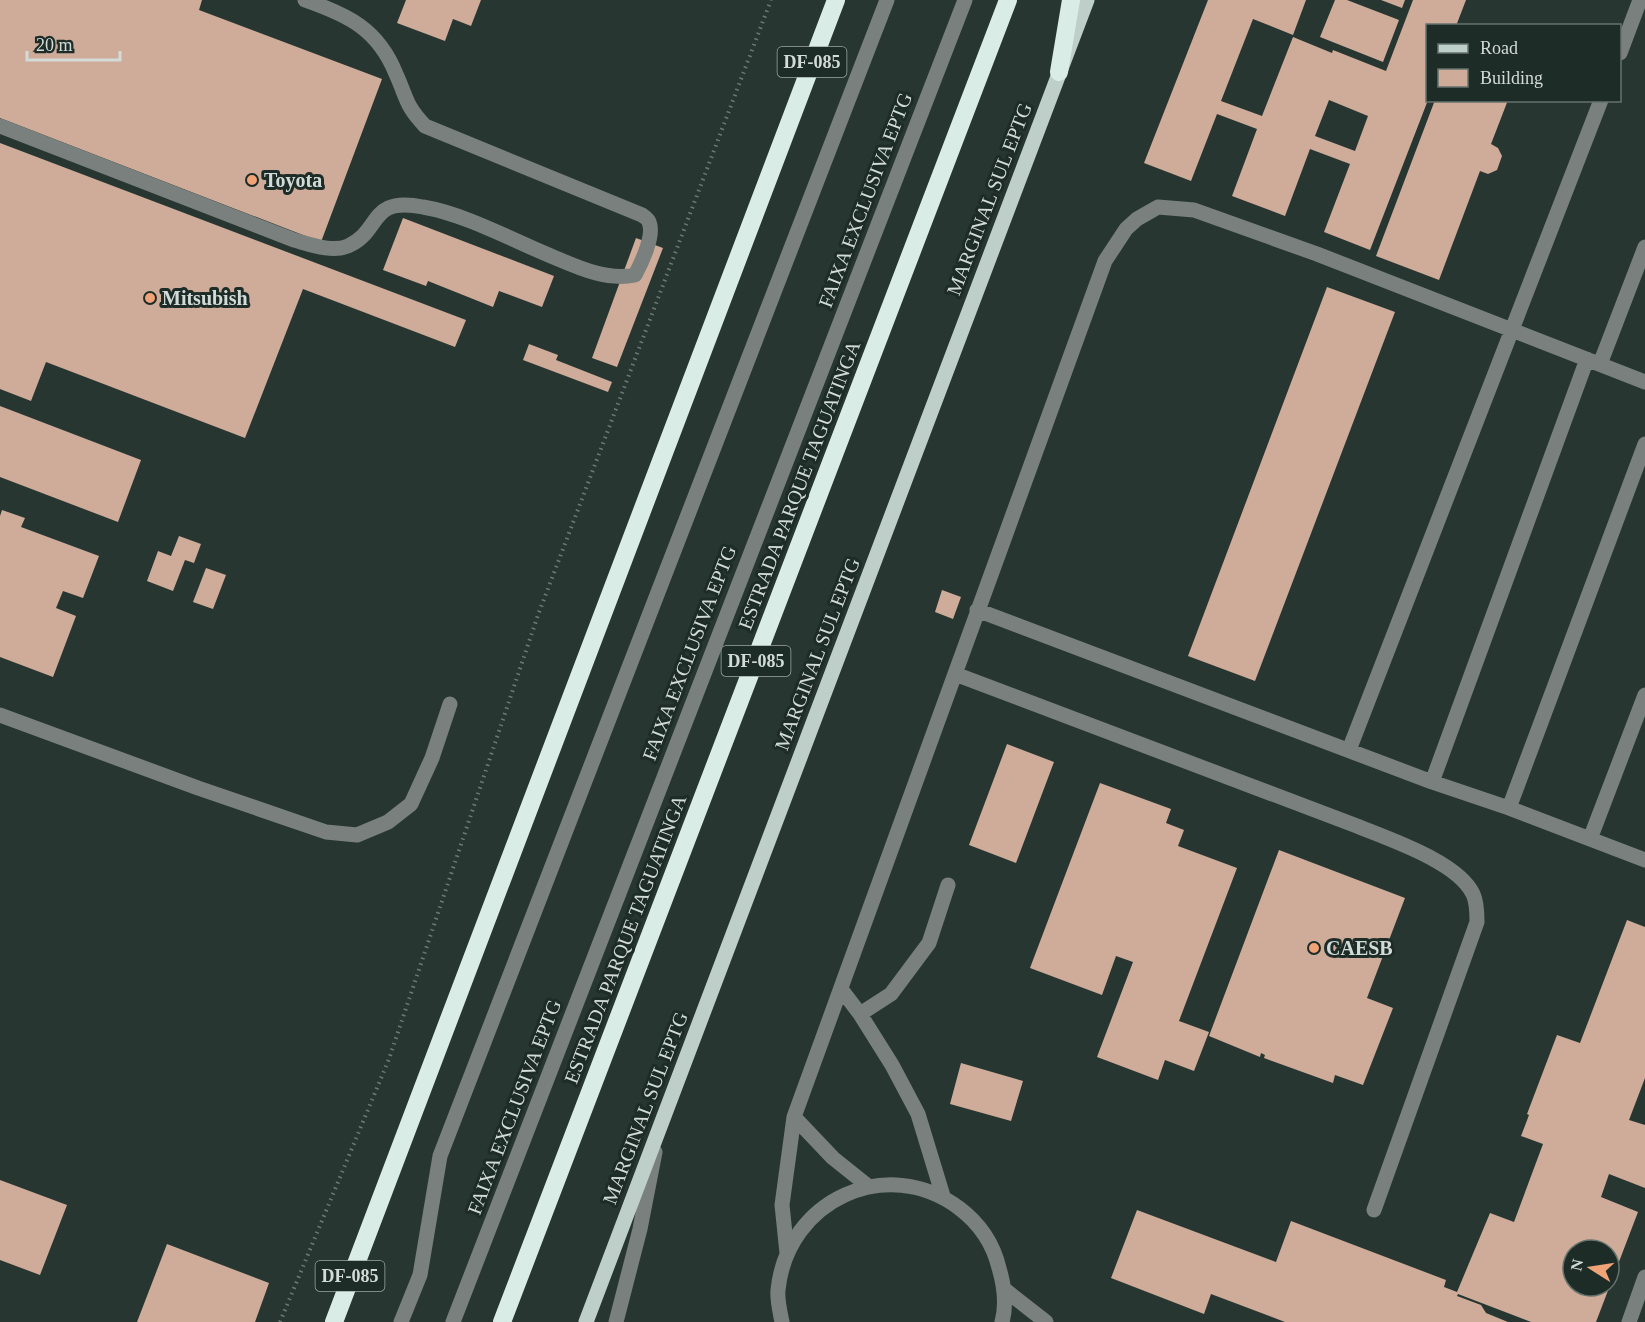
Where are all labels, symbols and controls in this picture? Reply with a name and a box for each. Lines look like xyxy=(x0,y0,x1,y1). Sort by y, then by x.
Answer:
scale bar xyxy=(27,24,120,62)
legend xyxy=(1426,24,1621,102)
text: 20 m xyxy=(36,35,73,55)
text: Road xyxy=(1480,38,1518,58)
road number: DF-085 xyxy=(778,47,846,77)
text: Building xyxy=(1480,68,1543,88)
street label: FAIXA EXCLUSIVA EPTG xyxy=(814,90,916,310)
street label: MARGINAL SUL EPTG xyxy=(942,100,1036,298)
place label: Toyota xyxy=(264,169,322,192)
marker: Toyota xyxy=(245,173,259,187)
place label: Mitsubish xyxy=(162,287,248,309)
marker: Mitsubish xyxy=(143,291,157,305)
street label: ESTRADA PARQUE TAGUATINGA xyxy=(734,337,865,632)
street label: FAIXA EXCLUSIVA EPTG xyxy=(638,543,740,763)
street label: MARGINAL SUL EPTG xyxy=(770,555,864,753)
road number: DF-085 xyxy=(722,646,790,676)
street label: ESTRADA PARQUE TAGUATINGA xyxy=(560,791,691,1086)
place label: CAESB xyxy=(1326,937,1393,959)
marker: CAESB xyxy=(1307,941,1321,955)
street label: FAIXA EXCLUSIVA EPTG xyxy=(463,997,565,1217)
street label: MARGINAL SUL EPTG xyxy=(598,1009,692,1207)
north arrow xyxy=(1561,1238,1621,1298)
text: N xyxy=(1567,1257,1586,1272)
road number: DF-085 xyxy=(316,1261,385,1291)

